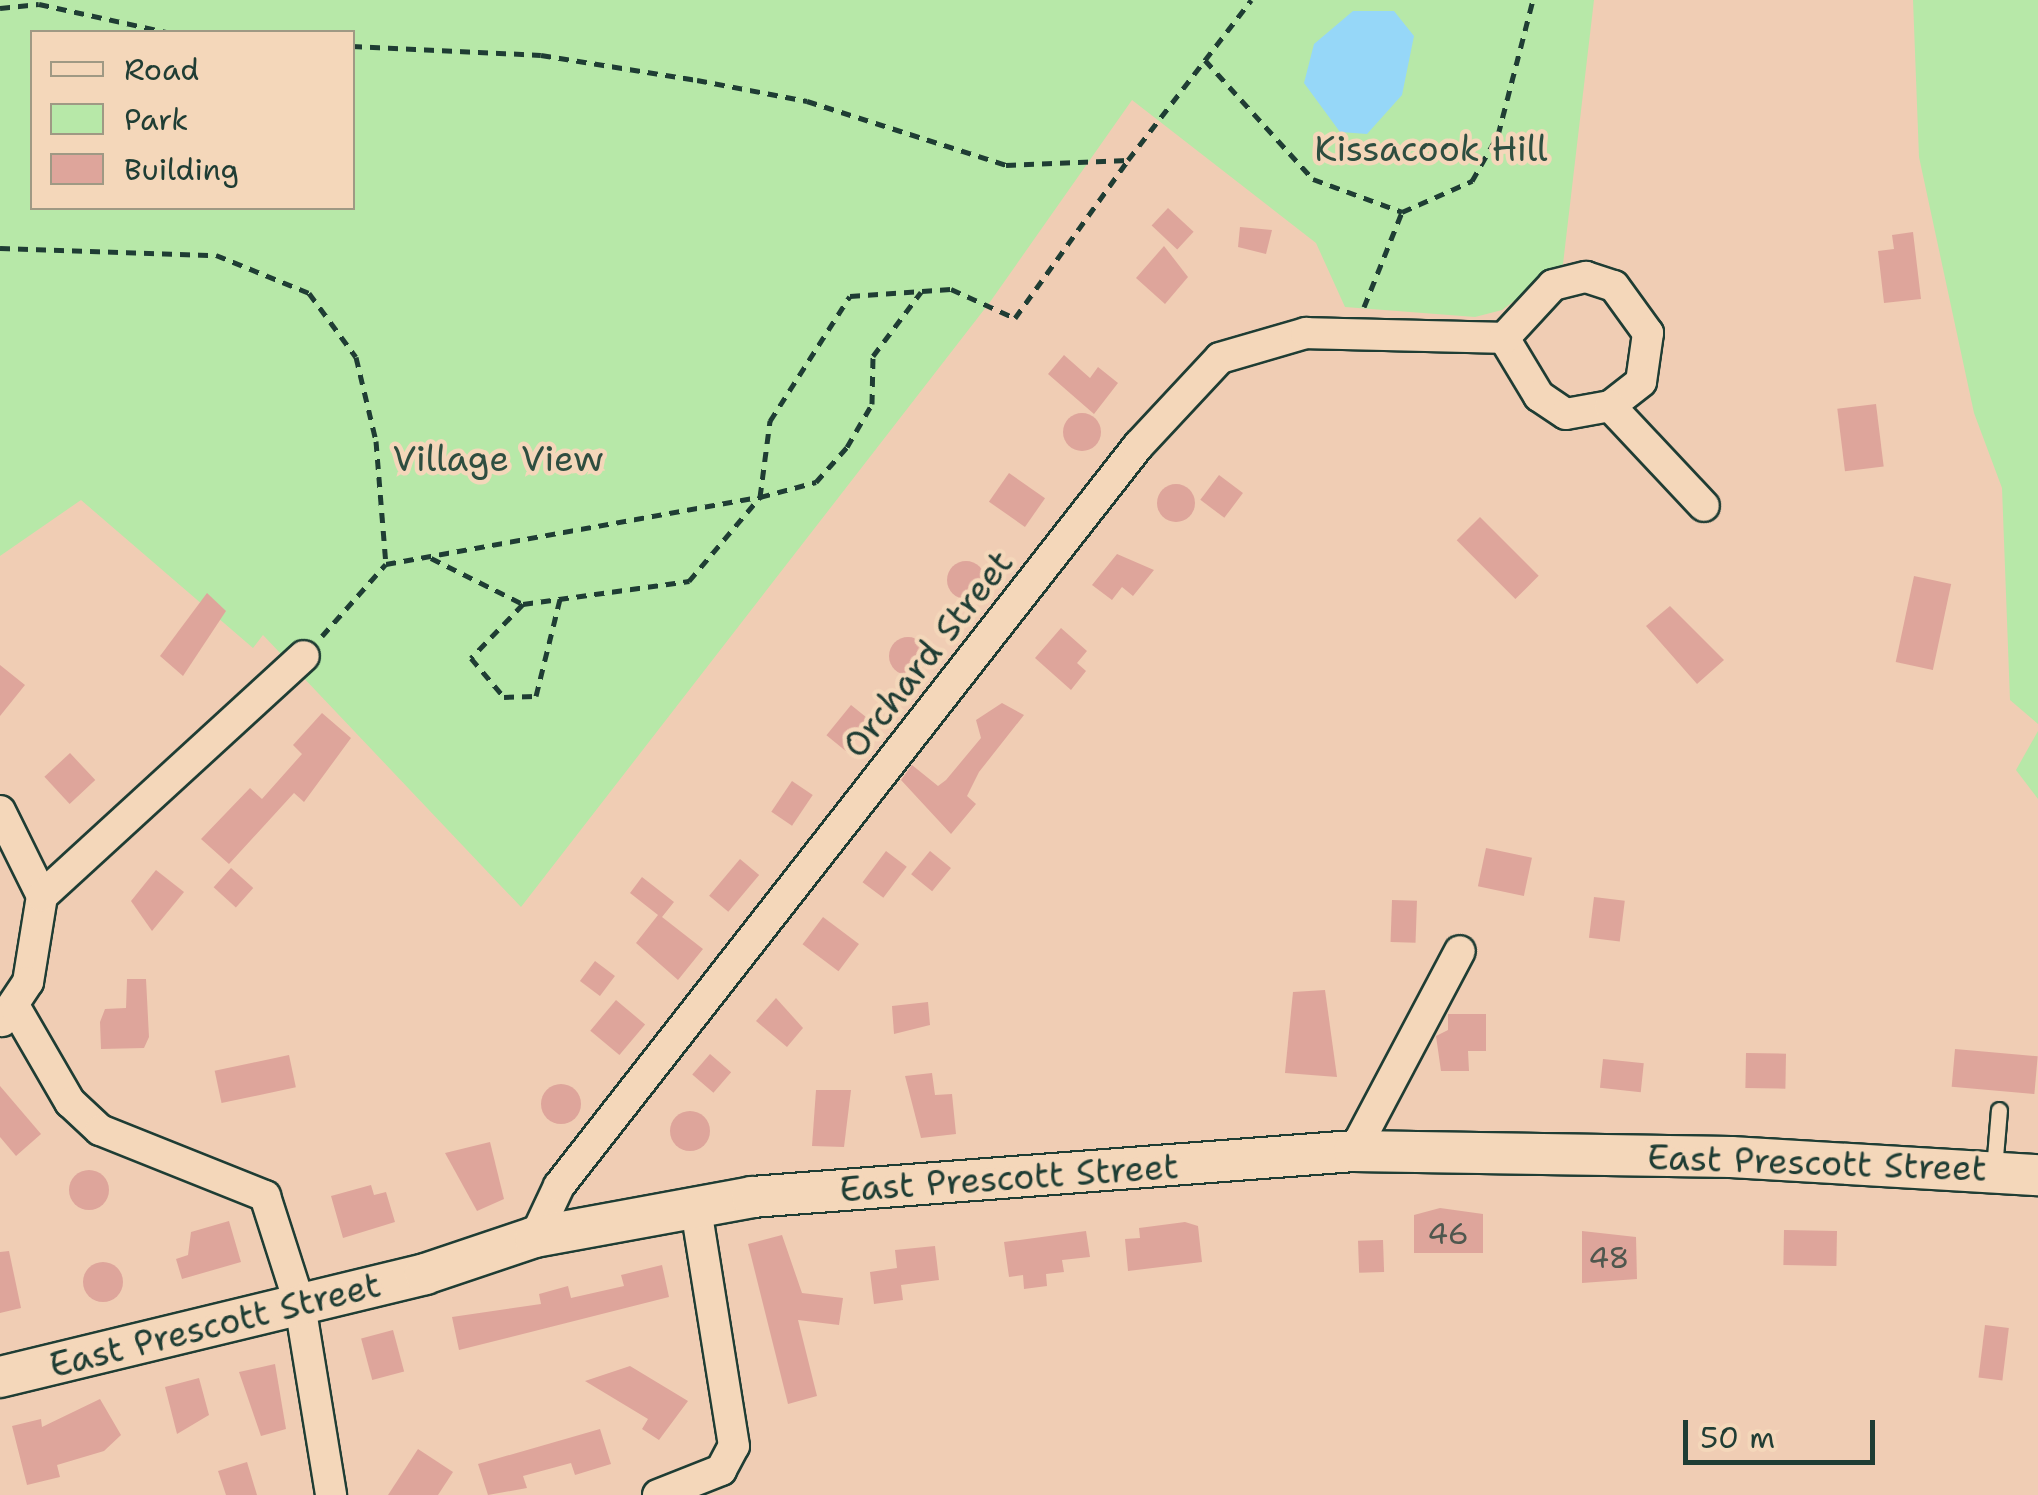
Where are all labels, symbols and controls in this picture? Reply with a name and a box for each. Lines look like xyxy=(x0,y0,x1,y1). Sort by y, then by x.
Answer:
legend xyxy=(30,30,355,210)
text: Road xyxy=(124,49,199,90)
text: Park xyxy=(124,99,188,140)
park label: Kissacook Hill xyxy=(1314,128,1548,170)
text: Building xyxy=(124,149,239,190)
park label: Village View xyxy=(392,438,604,480)
street label: Orchard Street xyxy=(834,542,1022,766)
street label: East Prescott Street xyxy=(1646,1136,1988,1190)
street label: East Prescott Street xyxy=(838,1145,1180,1211)
house number: 46 xyxy=(1427,1216,1469,1252)
house number: 48 xyxy=(1588,1240,1630,1276)
street label: East Prescott Street xyxy=(45,1264,385,1386)
scale bar xyxy=(1688,1400,1880,1462)
text: 50 m xyxy=(1700,1417,1775,1458)

